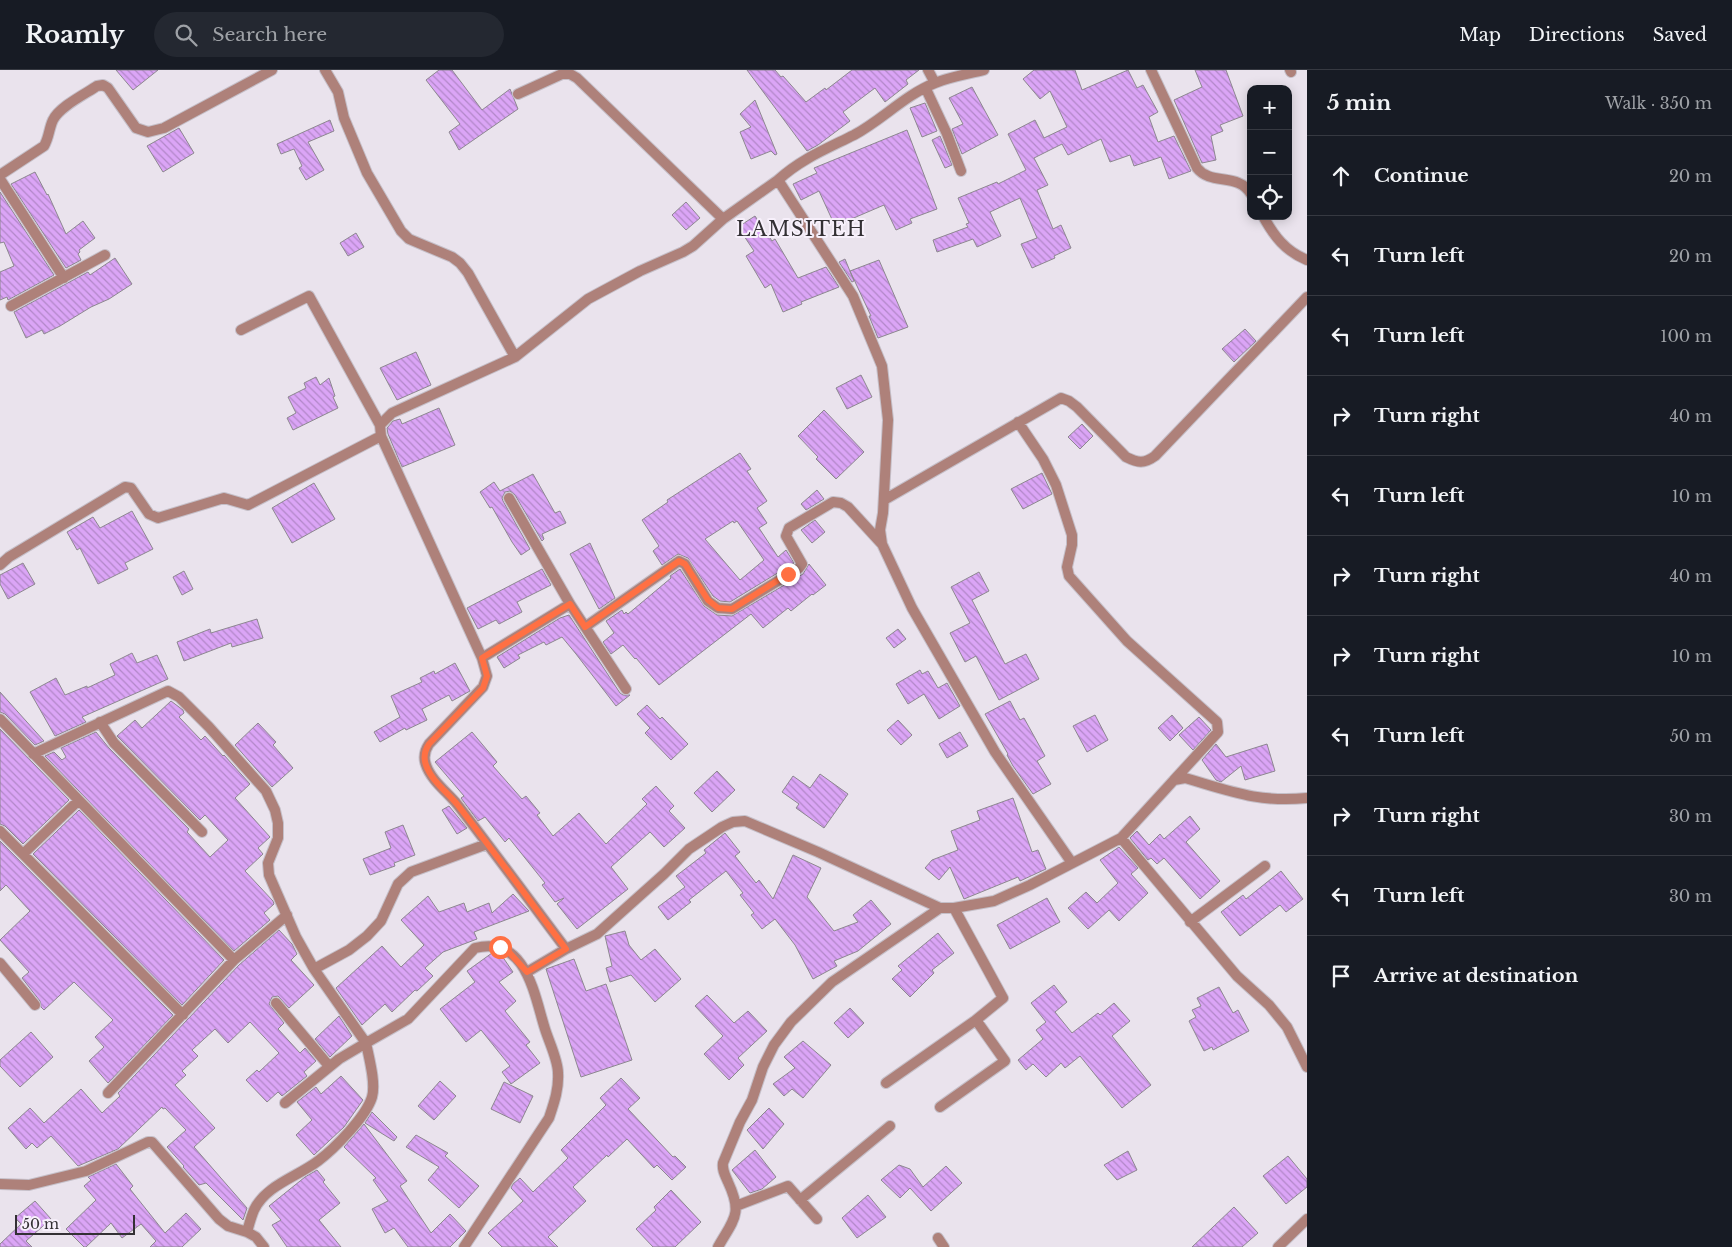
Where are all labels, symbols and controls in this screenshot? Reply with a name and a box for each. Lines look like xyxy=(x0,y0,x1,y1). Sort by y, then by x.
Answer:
search box xyxy=(154,12,504,57)
text: Roamly xyxy=(25,20,124,49)
icon: search xyxy=(172,21,200,49)
text: Search here xyxy=(212,23,327,46)
text: Map xyxy=(1459,24,1501,46)
text: Directions xyxy=(1529,24,1625,46)
text: Saved xyxy=(1653,24,1707,46)
map controls xyxy=(1247,85,1292,220)
button: + xyxy=(1247,85,1292,130)
text: 5 min xyxy=(1327,90,1391,116)
text: Walk · 350 m xyxy=(1605,93,1712,113)
button: − xyxy=(1247,130,1292,175)
icon: ahead xyxy=(1327,162,1355,190)
text: Continue xyxy=(1374,164,1469,187)
text: 20 m xyxy=(1669,166,1712,186)
button: locate xyxy=(1247,175,1292,220)
district label: LAMSITEH xyxy=(736,217,866,241)
icon: left xyxy=(1327,242,1355,270)
text: Turn left xyxy=(1374,244,1465,267)
text: 20 m xyxy=(1669,246,1712,266)
icon: left xyxy=(1327,322,1355,350)
text: Turn left xyxy=(1374,324,1465,347)
text: 100 m xyxy=(1660,326,1712,346)
icon: right xyxy=(1327,402,1355,430)
text: Turn right xyxy=(1374,404,1480,427)
text: 40 m xyxy=(1669,406,1712,426)
icon: left xyxy=(1327,482,1355,510)
text: Turn left xyxy=(1374,484,1465,507)
text: 10 m xyxy=(1672,486,1712,506)
icon: right xyxy=(1327,562,1355,590)
route end xyxy=(777,563,800,586)
text: Turn right xyxy=(1374,564,1480,587)
text: 40 m xyxy=(1669,566,1712,586)
icon: right xyxy=(1327,642,1355,670)
text: Turn right xyxy=(1374,644,1480,667)
text: 10 m xyxy=(1672,646,1712,666)
icon: left xyxy=(1327,722,1355,750)
text: Turn left xyxy=(1374,724,1465,747)
text: 50 m xyxy=(1670,726,1712,746)
icon: right xyxy=(1327,802,1355,830)
text: Turn right xyxy=(1374,804,1480,827)
text: 30 m xyxy=(1669,806,1712,826)
icon: left xyxy=(1327,882,1355,910)
text: Turn left xyxy=(1374,884,1465,907)
text: 30 m xyxy=(1669,886,1712,906)
route start xyxy=(489,936,512,959)
icon: arrive xyxy=(1327,962,1355,990)
text: Arrive at destination xyxy=(1374,964,1578,987)
scale bar xyxy=(15,1212,135,1235)
text: 50 m xyxy=(22,1215,59,1233)

